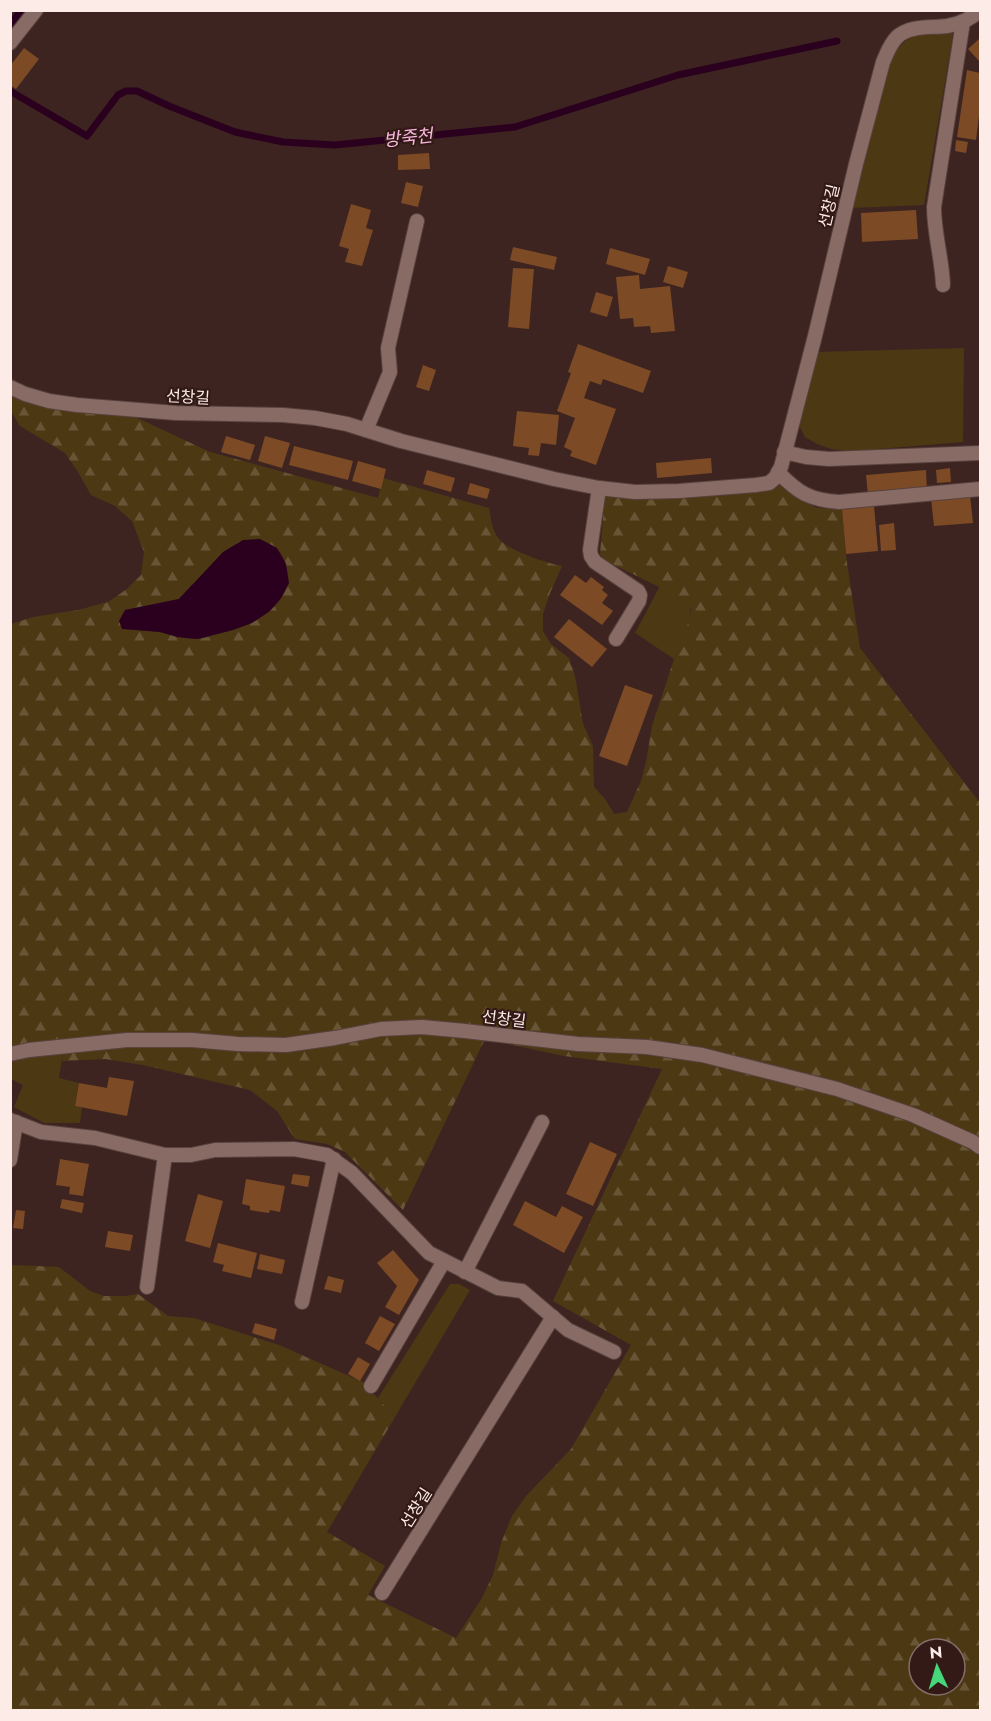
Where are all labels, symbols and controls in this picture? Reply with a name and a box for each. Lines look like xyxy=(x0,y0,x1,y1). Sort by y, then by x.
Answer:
water label: 방죽천 xyxy=(382,122,436,154)
street label: 선창길 xyxy=(813,182,845,230)
street label: 선창길 xyxy=(165,384,211,410)
street label: 선창길 xyxy=(481,1005,527,1033)
street label: 선창길 xyxy=(395,1483,437,1533)
north arrow xyxy=(907,1637,967,1697)
text: N xyxy=(929,1641,943,1664)

